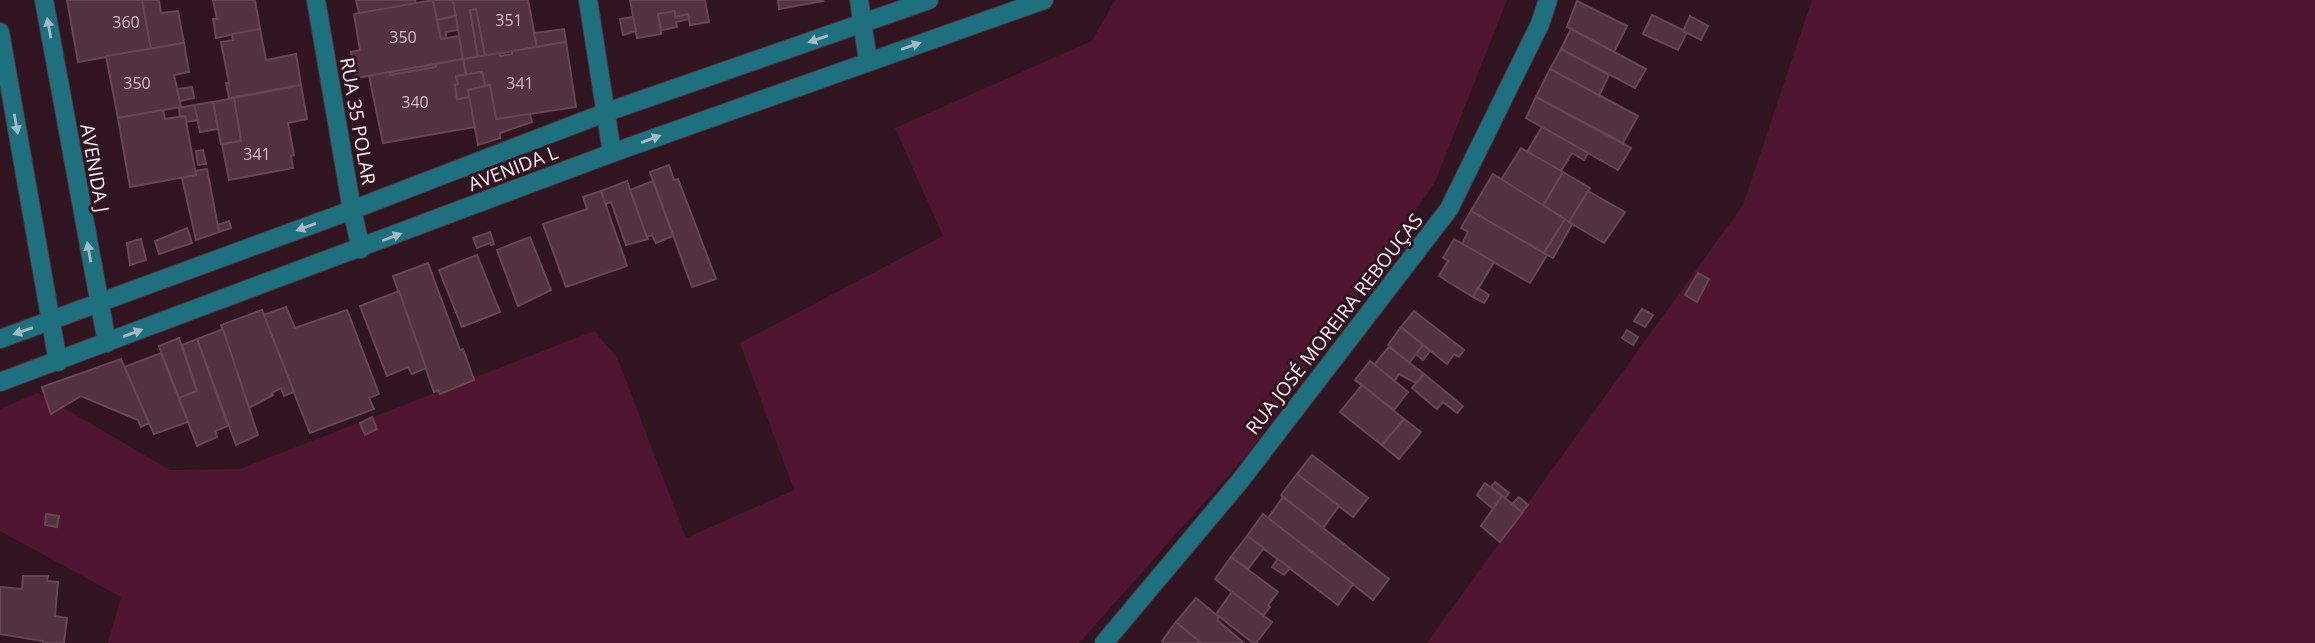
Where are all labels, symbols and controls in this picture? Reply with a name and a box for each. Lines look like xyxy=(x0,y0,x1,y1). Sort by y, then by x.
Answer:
house number: 351 xyxy=(495,9,523,31)
house number: 360 xyxy=(112,11,140,33)
one-way arrow xyxy=(43,17,54,39)
house number: 350 xyxy=(389,26,417,48)
one-way arrow xyxy=(808,34,829,45)
one-way arrow xyxy=(901,40,922,51)
street label: RUA 35 POLAR xyxy=(334,55,382,187)
house number: 350 xyxy=(123,72,151,94)
house number: 341 xyxy=(506,72,534,94)
house number: 340 xyxy=(401,91,429,113)
one-way arrow xyxy=(11,113,22,135)
street label: AVENIDA J xyxy=(74,122,116,214)
one-way arrow xyxy=(640,133,661,144)
street label: AVENIDA L xyxy=(464,139,562,197)
house number: 341 xyxy=(243,143,271,165)
street label: RUA JOSÉ MOREIRA REBOUÇAS xyxy=(1239,208,1429,440)
one-way arrow xyxy=(295,222,316,233)
one-way arrow xyxy=(382,231,403,242)
one-way arrow xyxy=(83,241,94,263)
one-way arrow xyxy=(13,326,34,337)
one-way arrow xyxy=(123,328,144,339)

